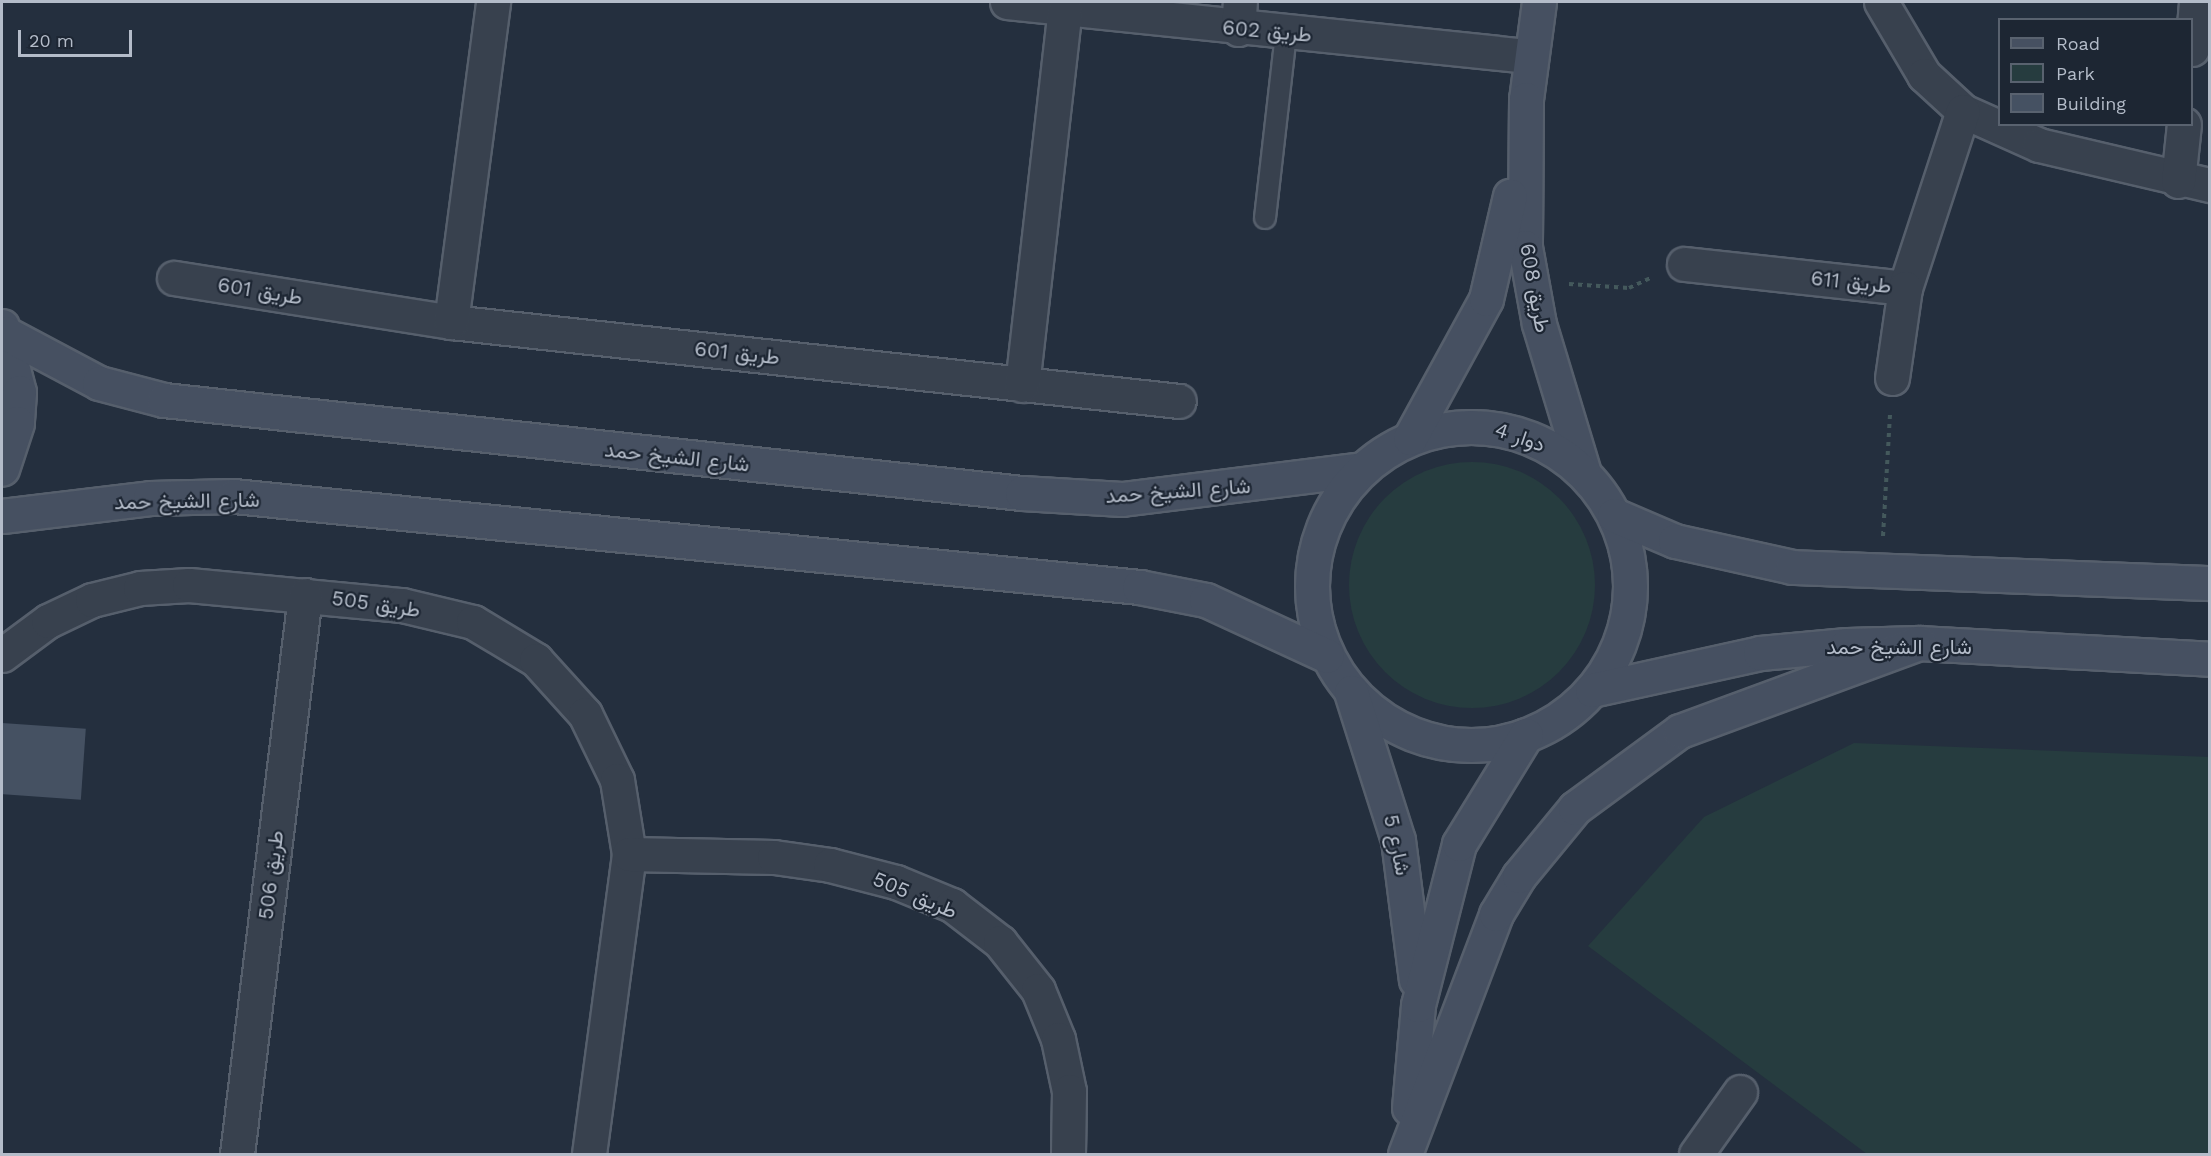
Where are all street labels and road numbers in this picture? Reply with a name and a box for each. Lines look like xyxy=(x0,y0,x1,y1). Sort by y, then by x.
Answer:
street label: طريق 602 xyxy=(1221,15,1313,47)
street label: طريق 608 xyxy=(1515,241,1555,335)
street label: طريق 611 xyxy=(1809,265,1893,299)
street label: طريق 601 xyxy=(216,272,304,310)
street label: طريق 601 xyxy=(693,336,781,370)
street label: دوار 4 xyxy=(1492,417,1548,457)
street label: شارع الشيخ حمد xyxy=(603,437,751,477)
street label: شارع الشيخ حمد xyxy=(1104,473,1252,509)
street label: شارع الشيخ حمد xyxy=(114,487,260,515)
street label: طريق 505 xyxy=(330,585,422,623)
street label: شارع الشيخ حمد xyxy=(1826,634,1972,660)
street label: شارع 5 xyxy=(1378,812,1416,878)
street label: طريق 506 xyxy=(253,829,289,921)
street label: طريق 505 xyxy=(869,866,961,924)

